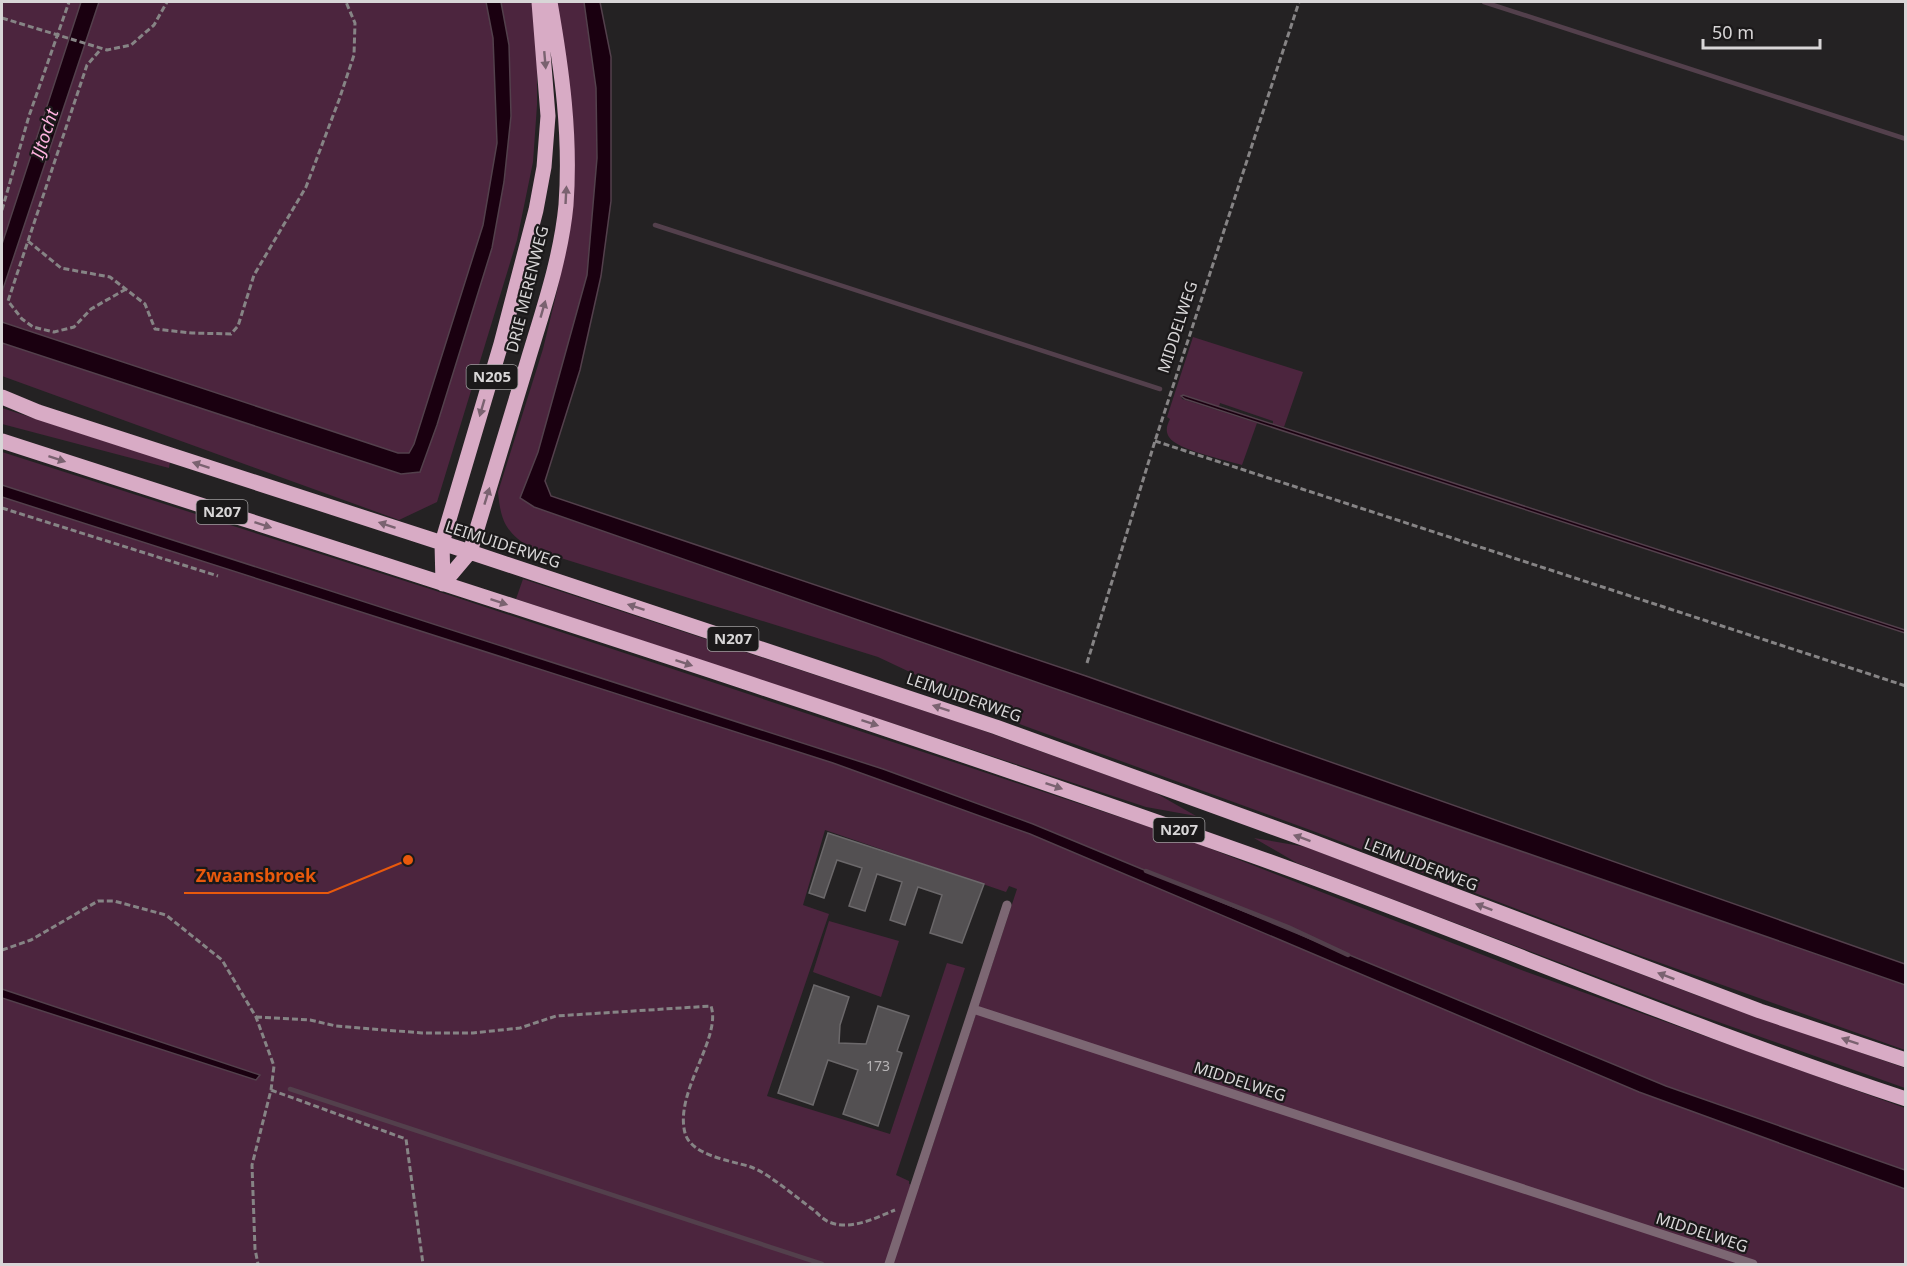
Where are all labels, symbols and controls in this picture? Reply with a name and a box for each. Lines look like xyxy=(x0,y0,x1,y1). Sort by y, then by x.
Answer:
scale bar xyxy=(1703,12,1820,50)
text: 50 m xyxy=(1712,20,1754,44)
one-way arrow xyxy=(540,50,550,69)
water label: IJtocht xyxy=(24,105,64,163)
one-way arrow xyxy=(561,186,570,205)
street label: DRIE MERENWEG xyxy=(501,223,553,355)
street label: MIDDELWEG xyxy=(1152,278,1202,376)
one-way arrow xyxy=(539,300,549,318)
road number: N205 xyxy=(466,365,518,389)
one-way arrow xyxy=(477,399,487,418)
one-way arrow xyxy=(48,454,66,464)
one-way arrow xyxy=(192,459,210,469)
one-way arrow xyxy=(483,487,492,505)
road number: N207 xyxy=(196,500,248,524)
street label: LEIMUIDERWEG xyxy=(442,515,564,573)
one-way arrow xyxy=(378,520,396,529)
one-way arrow xyxy=(254,521,272,531)
one-way arrow xyxy=(490,598,508,607)
one-way arrow xyxy=(627,602,645,611)
road number: N207 xyxy=(708,627,758,651)
one-way arrow xyxy=(675,658,693,668)
street label: LEIMUIDERWEG xyxy=(904,667,1024,727)
one-way arrow xyxy=(932,703,950,712)
one-way arrow xyxy=(861,719,879,729)
one-way arrow xyxy=(1046,782,1064,791)
road number: N207 xyxy=(1154,818,1204,842)
street label: LEIMUIDERWEG xyxy=(1361,832,1481,896)
one-way arrow xyxy=(1292,833,1310,843)
callout: Zwaansbroek xyxy=(184,857,328,893)
text: Zwaansbroek xyxy=(196,863,317,887)
one-way arrow xyxy=(1475,901,1493,911)
one-way arrow xyxy=(1657,970,1675,980)
one-way arrow xyxy=(1841,1036,1859,1046)
house number: 173 xyxy=(866,1056,890,1075)
street label: MIDDELWEG xyxy=(1191,1056,1289,1106)
street label: MIDDELWEG xyxy=(1653,1207,1751,1257)

